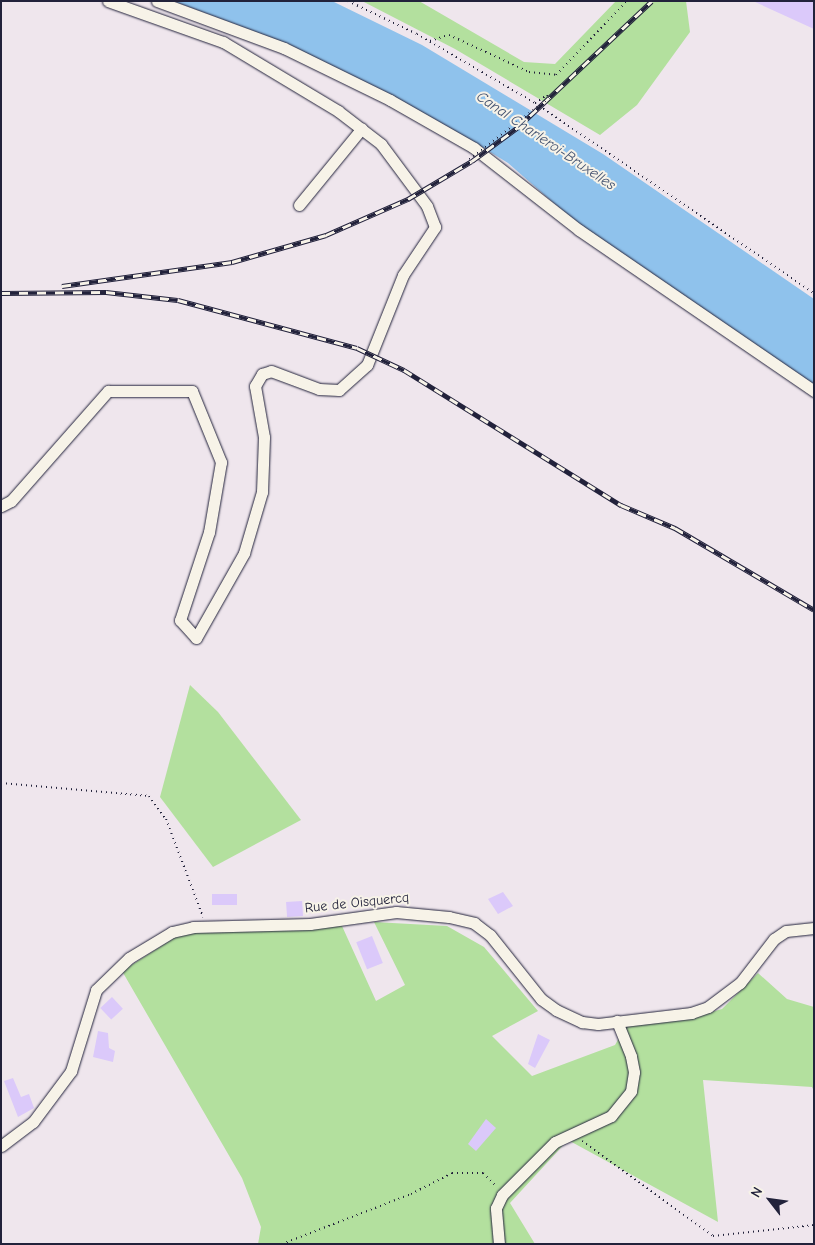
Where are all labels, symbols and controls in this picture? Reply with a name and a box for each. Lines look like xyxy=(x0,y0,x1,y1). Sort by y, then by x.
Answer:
water label: Canal Charleroi-Bruxelles xyxy=(473,88,619,194)
street label: Rue de Oisquercq xyxy=(304,889,410,917)
north arrow xyxy=(745,1175,795,1225)
text: N xyxy=(747,1184,766,1200)

